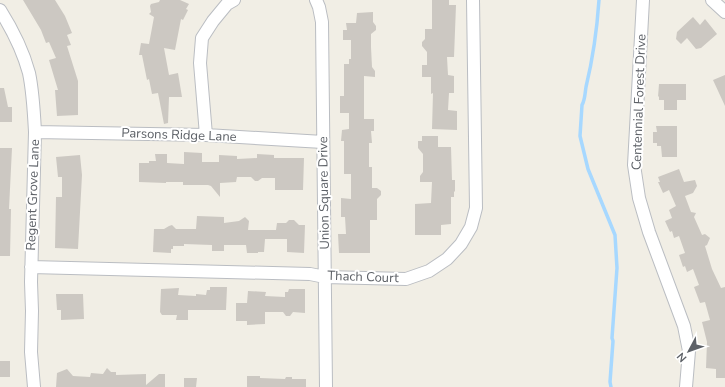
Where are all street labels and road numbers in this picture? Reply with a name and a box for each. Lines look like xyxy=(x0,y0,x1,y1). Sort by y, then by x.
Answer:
street label: Centennial Forest Drive xyxy=(628,33,650,170)
street label: Parsons Ridge Lane xyxy=(121,124,237,146)
street label: Union Square Drive xyxy=(314,136,334,250)
street label: Regent Grove Lane xyxy=(22,139,44,251)
street label: Thach Court xyxy=(327,267,399,287)

